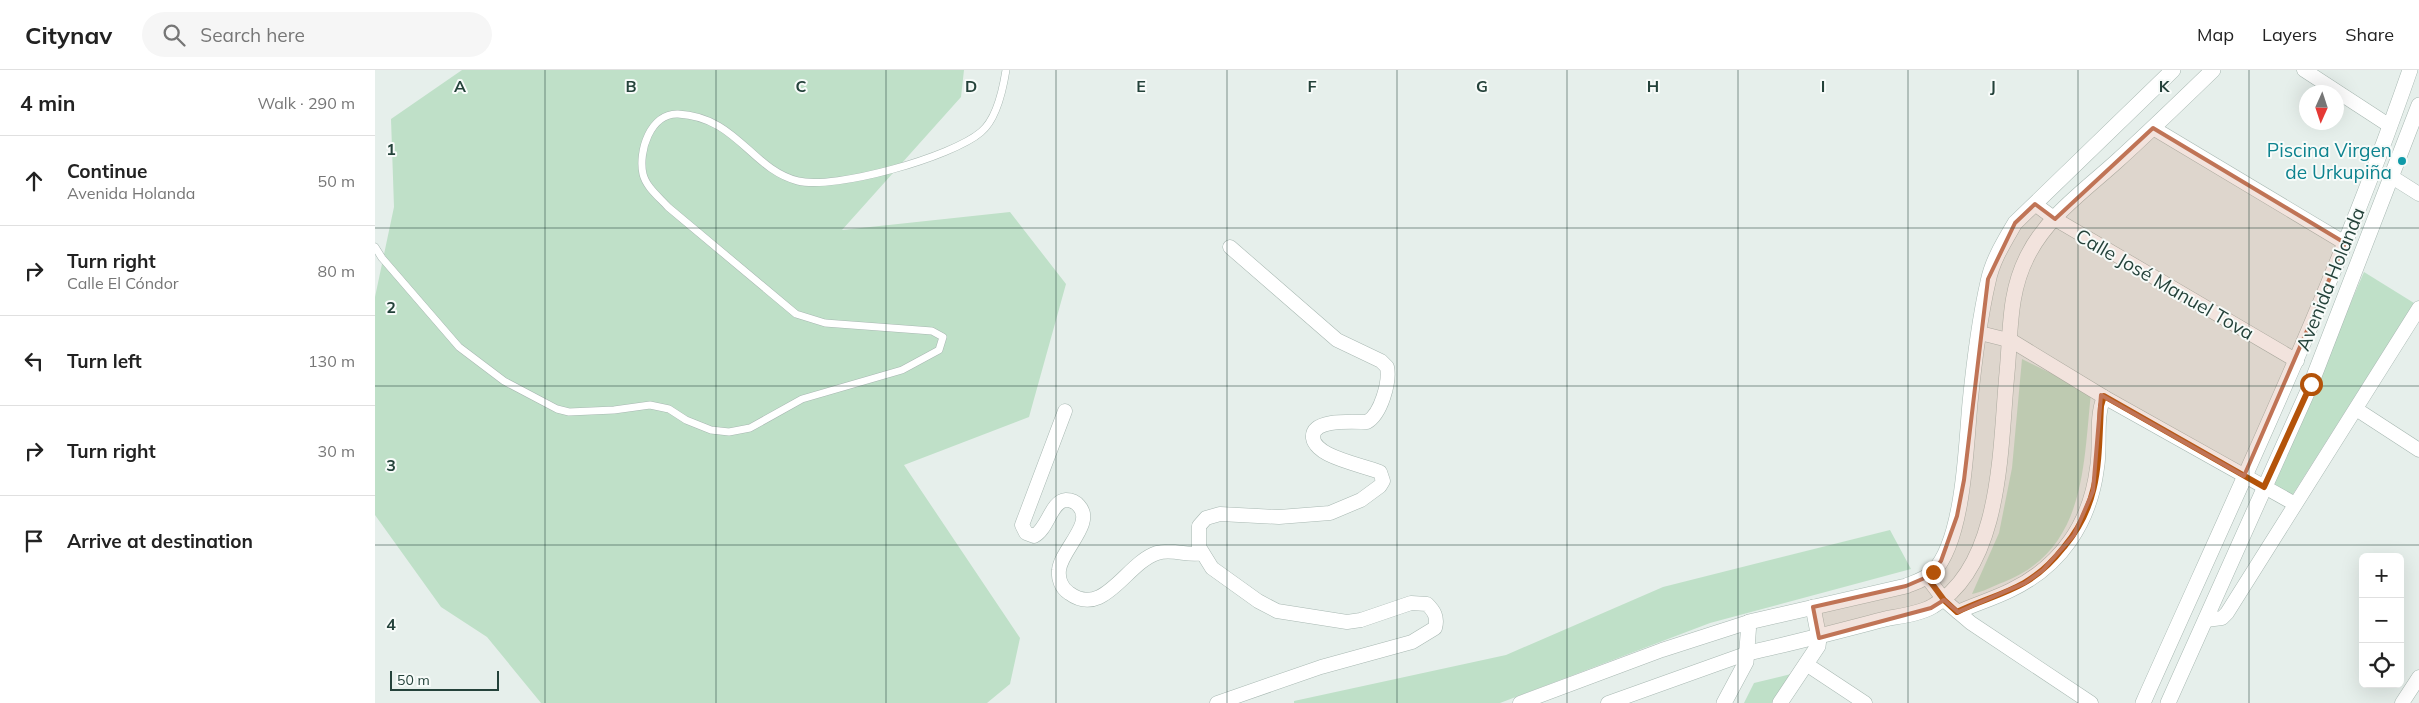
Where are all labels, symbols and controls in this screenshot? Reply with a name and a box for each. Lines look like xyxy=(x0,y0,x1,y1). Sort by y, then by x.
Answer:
search box xyxy=(142,12,492,57)
text: Citynav xyxy=(25,20,112,50)
icon: search xyxy=(160,21,188,49)
text: Search here xyxy=(200,23,305,47)
text: Map xyxy=(2197,23,2234,46)
text: Layers xyxy=(2262,23,2317,46)
text: Share xyxy=(2345,23,2394,46)
text: A xyxy=(454,76,466,96)
text: B xyxy=(625,76,637,96)
text: C xyxy=(796,76,807,96)
text: D xyxy=(965,76,977,96)
text: E xyxy=(1136,76,1146,96)
text: F xyxy=(1307,76,1317,96)
text: G xyxy=(1476,76,1488,96)
text: H xyxy=(1647,76,1659,96)
text: I xyxy=(1821,76,1825,96)
text: J xyxy=(1990,76,1996,96)
text: K xyxy=(2159,76,2171,96)
north arrow xyxy=(2299,85,2344,130)
text: 4 min xyxy=(20,90,75,116)
text: Walk · 290 m xyxy=(257,93,355,113)
place label: Piscina Virgen de Urkupiña xyxy=(2267,138,2392,184)
text: 1 xyxy=(386,139,396,159)
marker: Piscina Virgen de Urkupiña xyxy=(2396,155,2408,167)
text: Continue xyxy=(67,159,147,183)
icon: ahead xyxy=(20,167,48,195)
text: 50 m xyxy=(318,171,355,191)
text: Avenida Holanda xyxy=(67,183,195,203)
street label: Avenida Holanda xyxy=(2290,204,2370,354)
street label: Calle José Manuel Tova xyxy=(2072,223,2258,345)
text: Turn right xyxy=(67,249,156,273)
icon: right xyxy=(20,257,48,285)
text: 80 m xyxy=(318,261,355,281)
text: Calle El Cóndor xyxy=(67,273,179,293)
text: 2 xyxy=(386,297,396,317)
icon: left xyxy=(20,347,48,375)
text: Turn left xyxy=(67,349,142,373)
text: 130 m xyxy=(308,351,355,371)
route start xyxy=(2300,373,2323,396)
icon: right xyxy=(20,437,48,465)
text: Turn right xyxy=(67,439,156,463)
text: 30 m xyxy=(318,441,355,461)
text: 3 xyxy=(386,455,396,475)
icon: arrive xyxy=(20,527,48,555)
text: Arrive at destination xyxy=(67,529,253,553)
map controls xyxy=(2359,553,2404,688)
button: + xyxy=(2359,553,2404,598)
route end xyxy=(1922,561,1945,584)
button: − xyxy=(2359,598,2404,643)
text: 4 xyxy=(386,614,396,634)
button: locate xyxy=(2359,643,2404,688)
scale bar xyxy=(390,668,499,691)
text: 50 m xyxy=(397,671,430,689)

